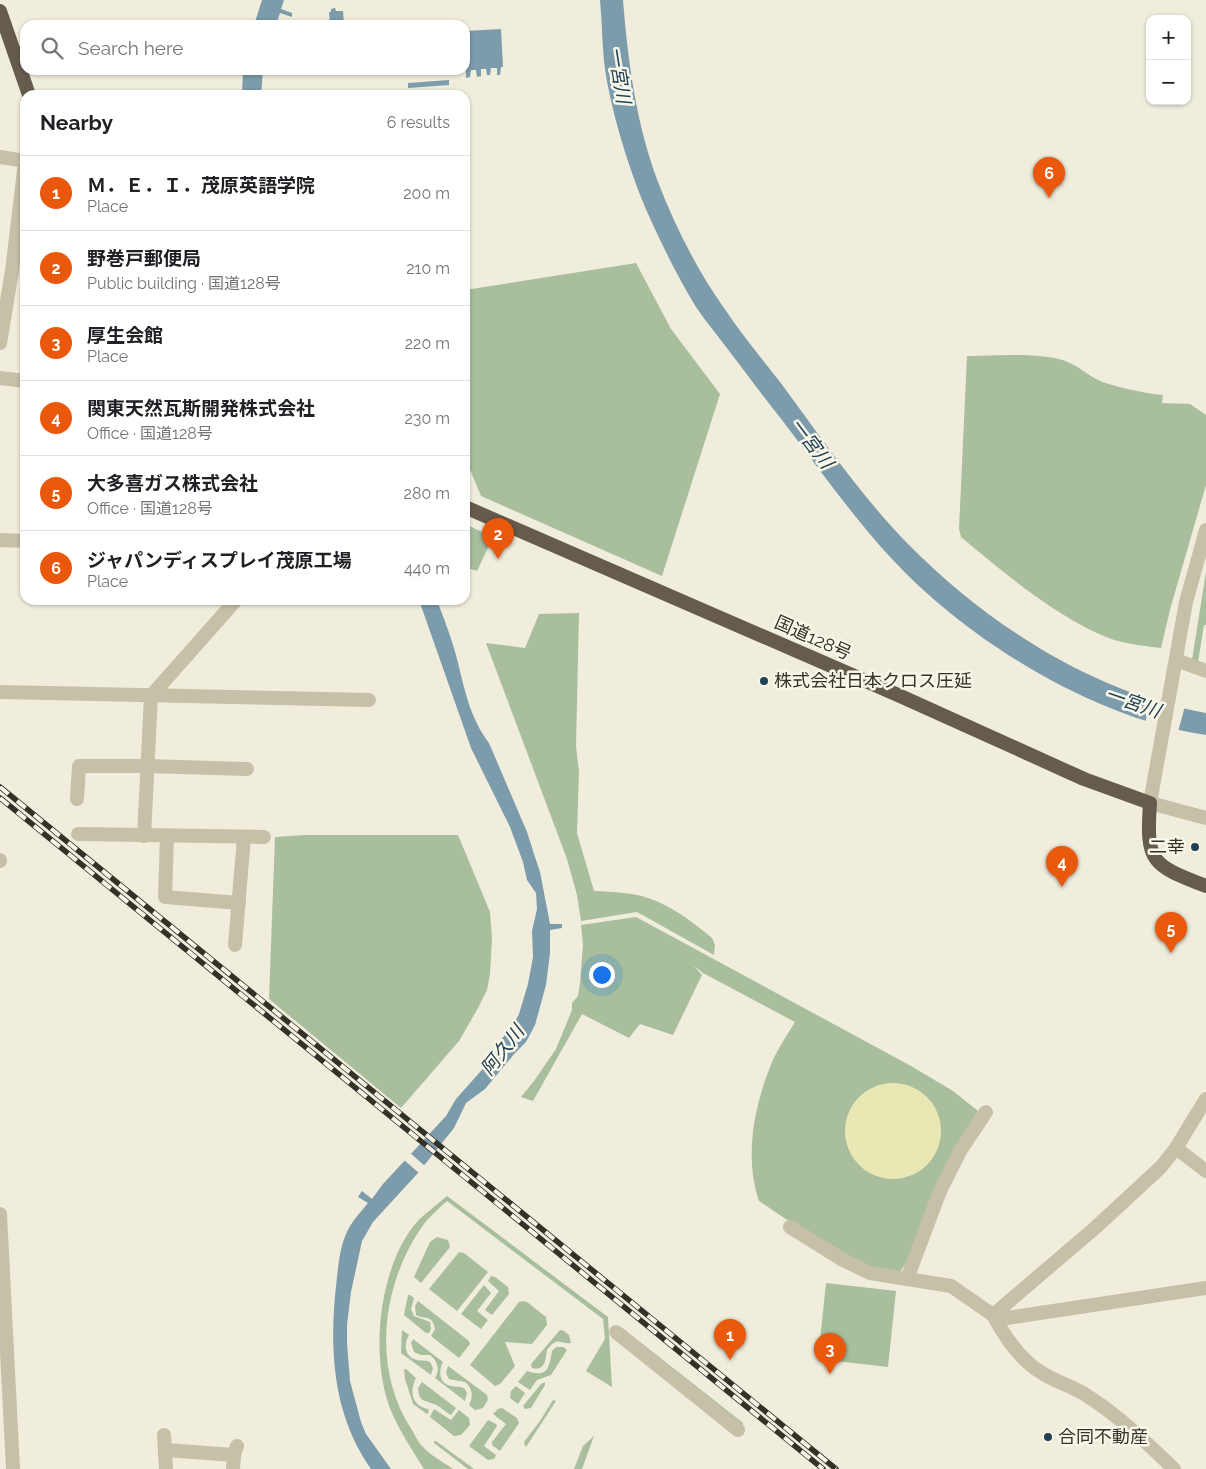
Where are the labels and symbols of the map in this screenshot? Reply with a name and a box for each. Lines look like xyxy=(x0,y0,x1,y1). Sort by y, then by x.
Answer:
water label: 一宮川 xyxy=(605,45,636,107)
pin: 6 xyxy=(1033,157,1065,198)
water label: 一宮川 xyxy=(786,414,839,474)
pin: 2 xyxy=(482,518,514,559)
street label: 国道128号 xyxy=(772,611,855,664)
place label: 株式会社日本クロス圧延 xyxy=(774,670,972,691)
marker: 株式会社日本クロス圧延 xyxy=(758,675,770,687)
water label: 一宮川 xyxy=(1102,682,1165,722)
place label: 二幸 xyxy=(1149,836,1185,857)
marker: 二幸 xyxy=(1189,841,1201,853)
pin: 4 xyxy=(1046,846,1078,887)
pin: 5 xyxy=(1155,912,1187,953)
your location xyxy=(589,962,615,988)
water label: 阿久川 xyxy=(476,1019,529,1079)
pin: 1 xyxy=(714,1319,746,1360)
pin: 3 xyxy=(814,1333,846,1374)
place label: 合同不動産 xyxy=(1058,1426,1148,1447)
marker: 合同不動産 xyxy=(1042,1431,1054,1443)

